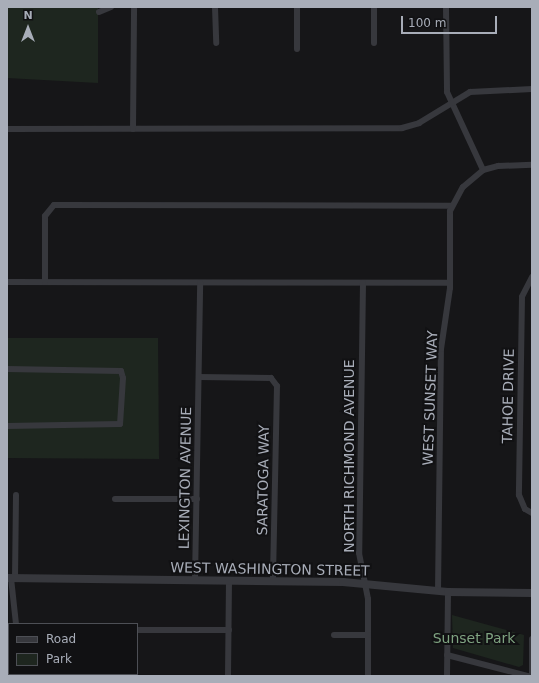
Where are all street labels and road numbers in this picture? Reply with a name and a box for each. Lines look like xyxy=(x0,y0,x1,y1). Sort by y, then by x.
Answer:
street label: WEST SUNSET WAY xyxy=(419,330,441,466)
street label: TAHOE DRIVE xyxy=(499,348,517,444)
street label: NORTH RICHMOND AVENUE xyxy=(341,359,357,553)
street label: LEXINGTON AVENUE xyxy=(175,407,195,549)
street label: SARATOGA WAY xyxy=(254,424,272,536)
street label: WEST WASHINGTON STREET xyxy=(170,559,370,579)

